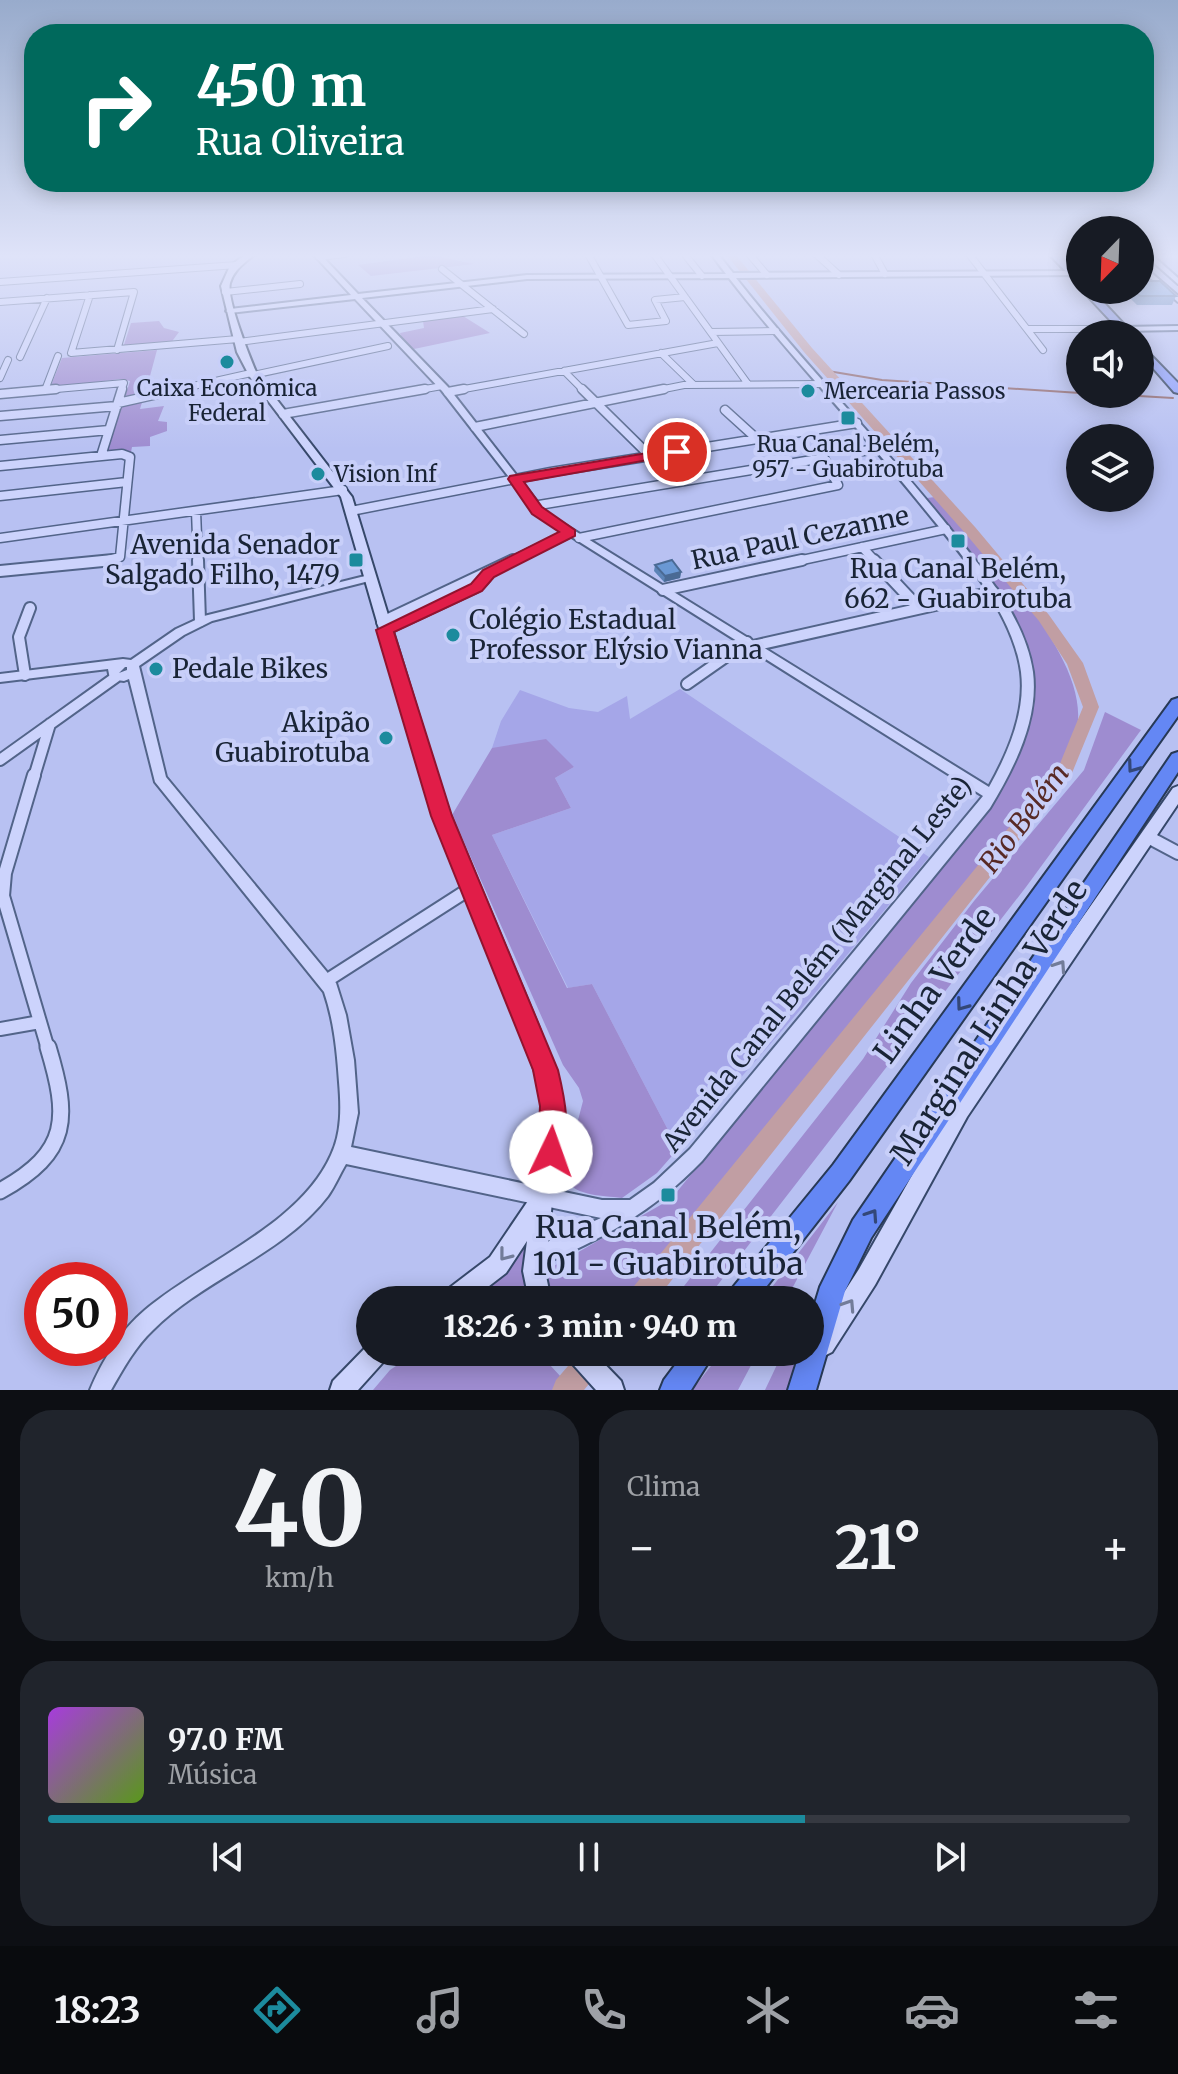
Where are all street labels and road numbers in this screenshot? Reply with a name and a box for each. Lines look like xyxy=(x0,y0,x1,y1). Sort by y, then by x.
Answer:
street label: Rua Paul Cezanne xyxy=(688,498,912,577)
street label: Avenida Canal Belém (Marginal Leste) xyxy=(654,769,978,1159)
street label: Marginal Linha Verde xyxy=(882,872,1096,1172)
street label: Linha Verde xyxy=(865,899,1005,1071)

